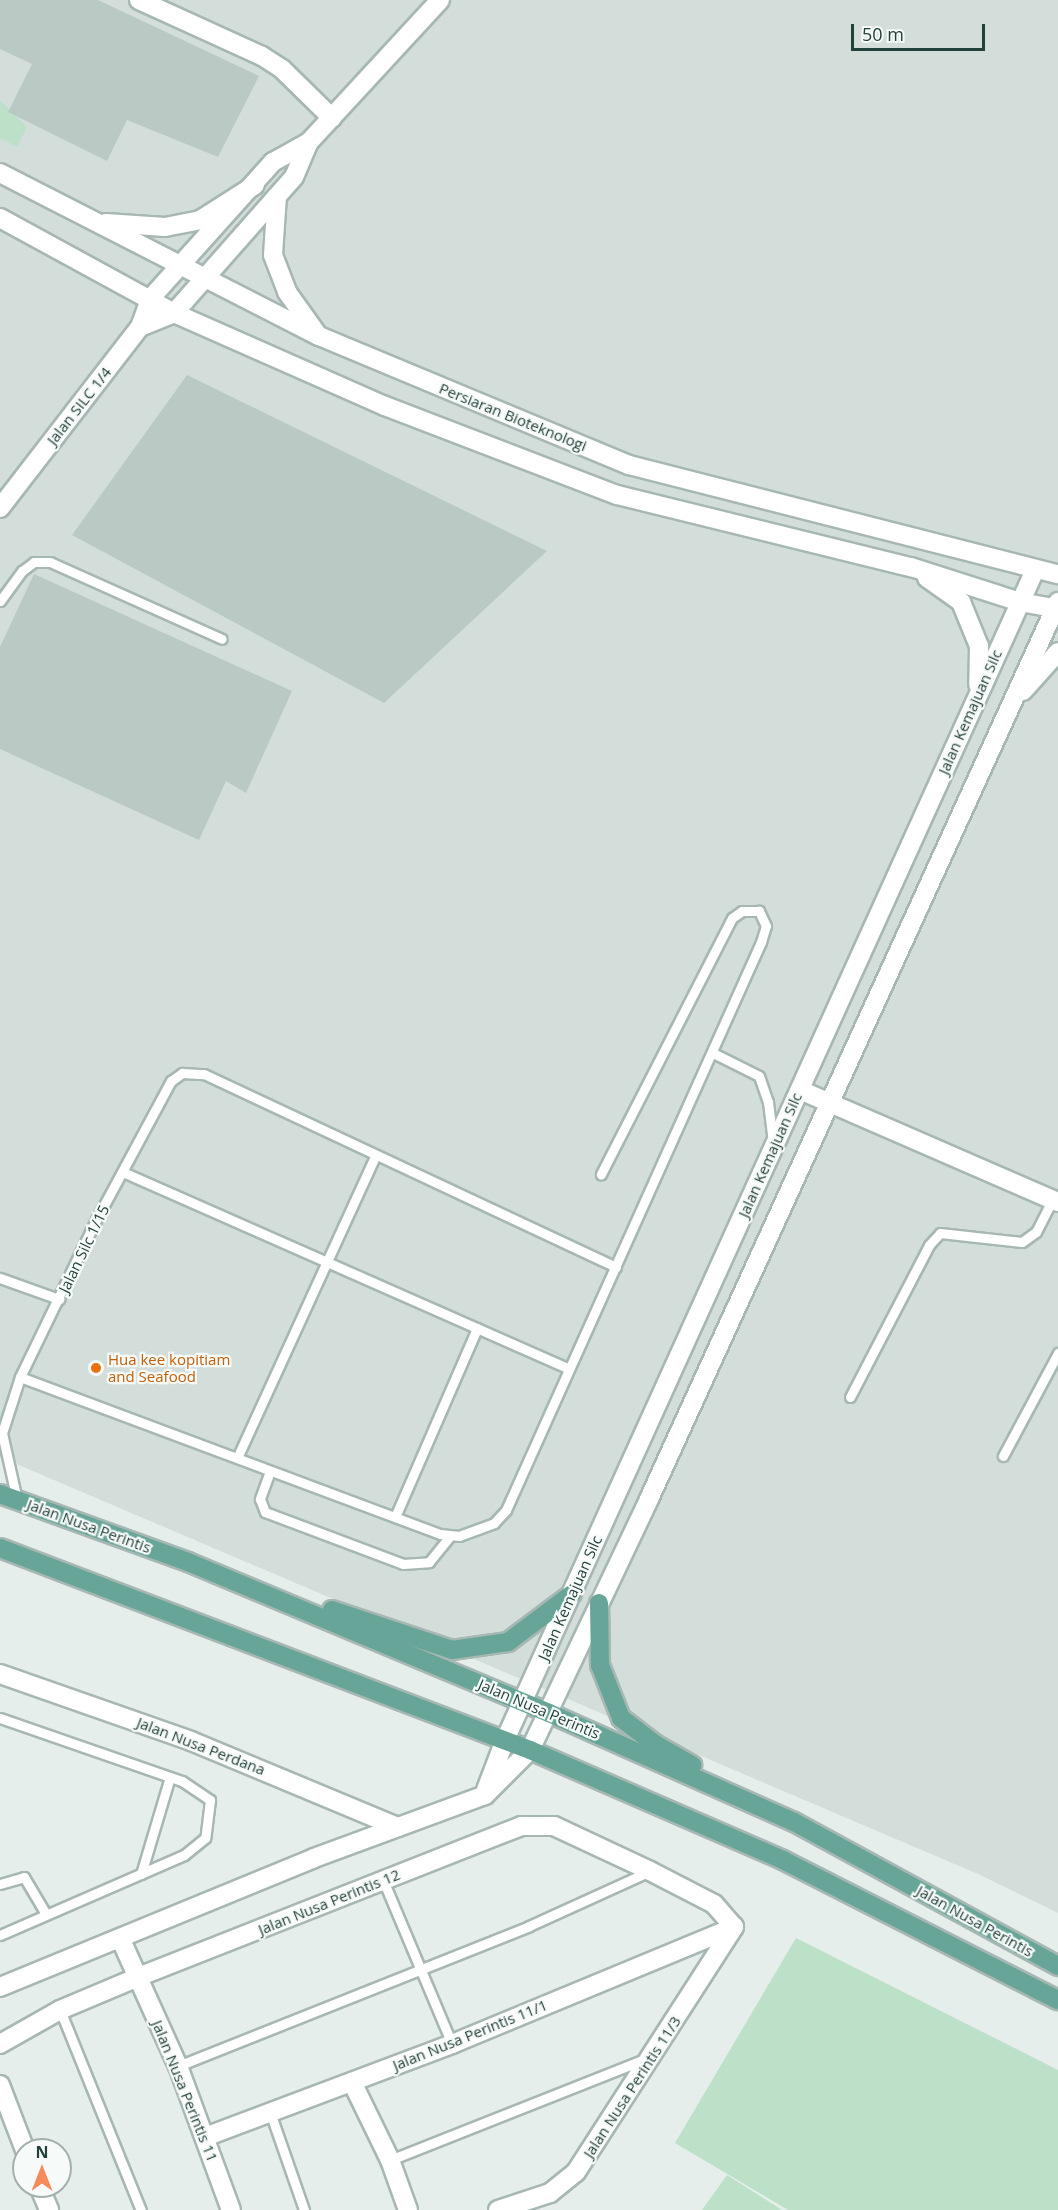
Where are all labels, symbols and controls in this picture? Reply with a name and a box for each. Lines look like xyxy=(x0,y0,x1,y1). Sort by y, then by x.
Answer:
scale bar xyxy=(854,12,988,50)
text: 50 m xyxy=(862,22,904,46)
street label: Jalan SILC 1/4 xyxy=(43,363,115,449)
street label: Persiaran Bioteknologi xyxy=(437,379,589,455)
street label: Jalan Kemajuan Silc xyxy=(934,647,1006,777)
street label: Jalan Kemajuan Silc xyxy=(734,1090,806,1220)
street label: Jalan Silc 1/15 xyxy=(55,1202,113,1296)
place label: Hua kee kopitiam and Seafood xyxy=(108,1350,230,1385)
marker: Hua kee kopitiam and Seafood xyxy=(89,1361,103,1375)
street label: Jalan Nusa Perintis xyxy=(25,1495,153,1557)
street label: Jalan Kemajuan Silc xyxy=(534,1533,606,1663)
street label: Jalan Nusa Perintis xyxy=(476,1675,602,1743)
street label: Jalan Nusa Perdana xyxy=(134,1713,268,1779)
street label: Jalan Nusa Perintis 12 xyxy=(255,1865,403,1939)
street label: Jalan Nusa Perintis xyxy=(914,1882,1036,1960)
street label: Jalan Nusa Perintis 11/1 xyxy=(390,1996,550,2074)
street label: Jalan Nusa Perintis 11/3 xyxy=(579,2013,685,2161)
street label: Jalan Nusa Perintis 11 xyxy=(148,2017,222,2165)
north arrow xyxy=(12,2138,72,2198)
text: N xyxy=(35,2141,49,2163)

